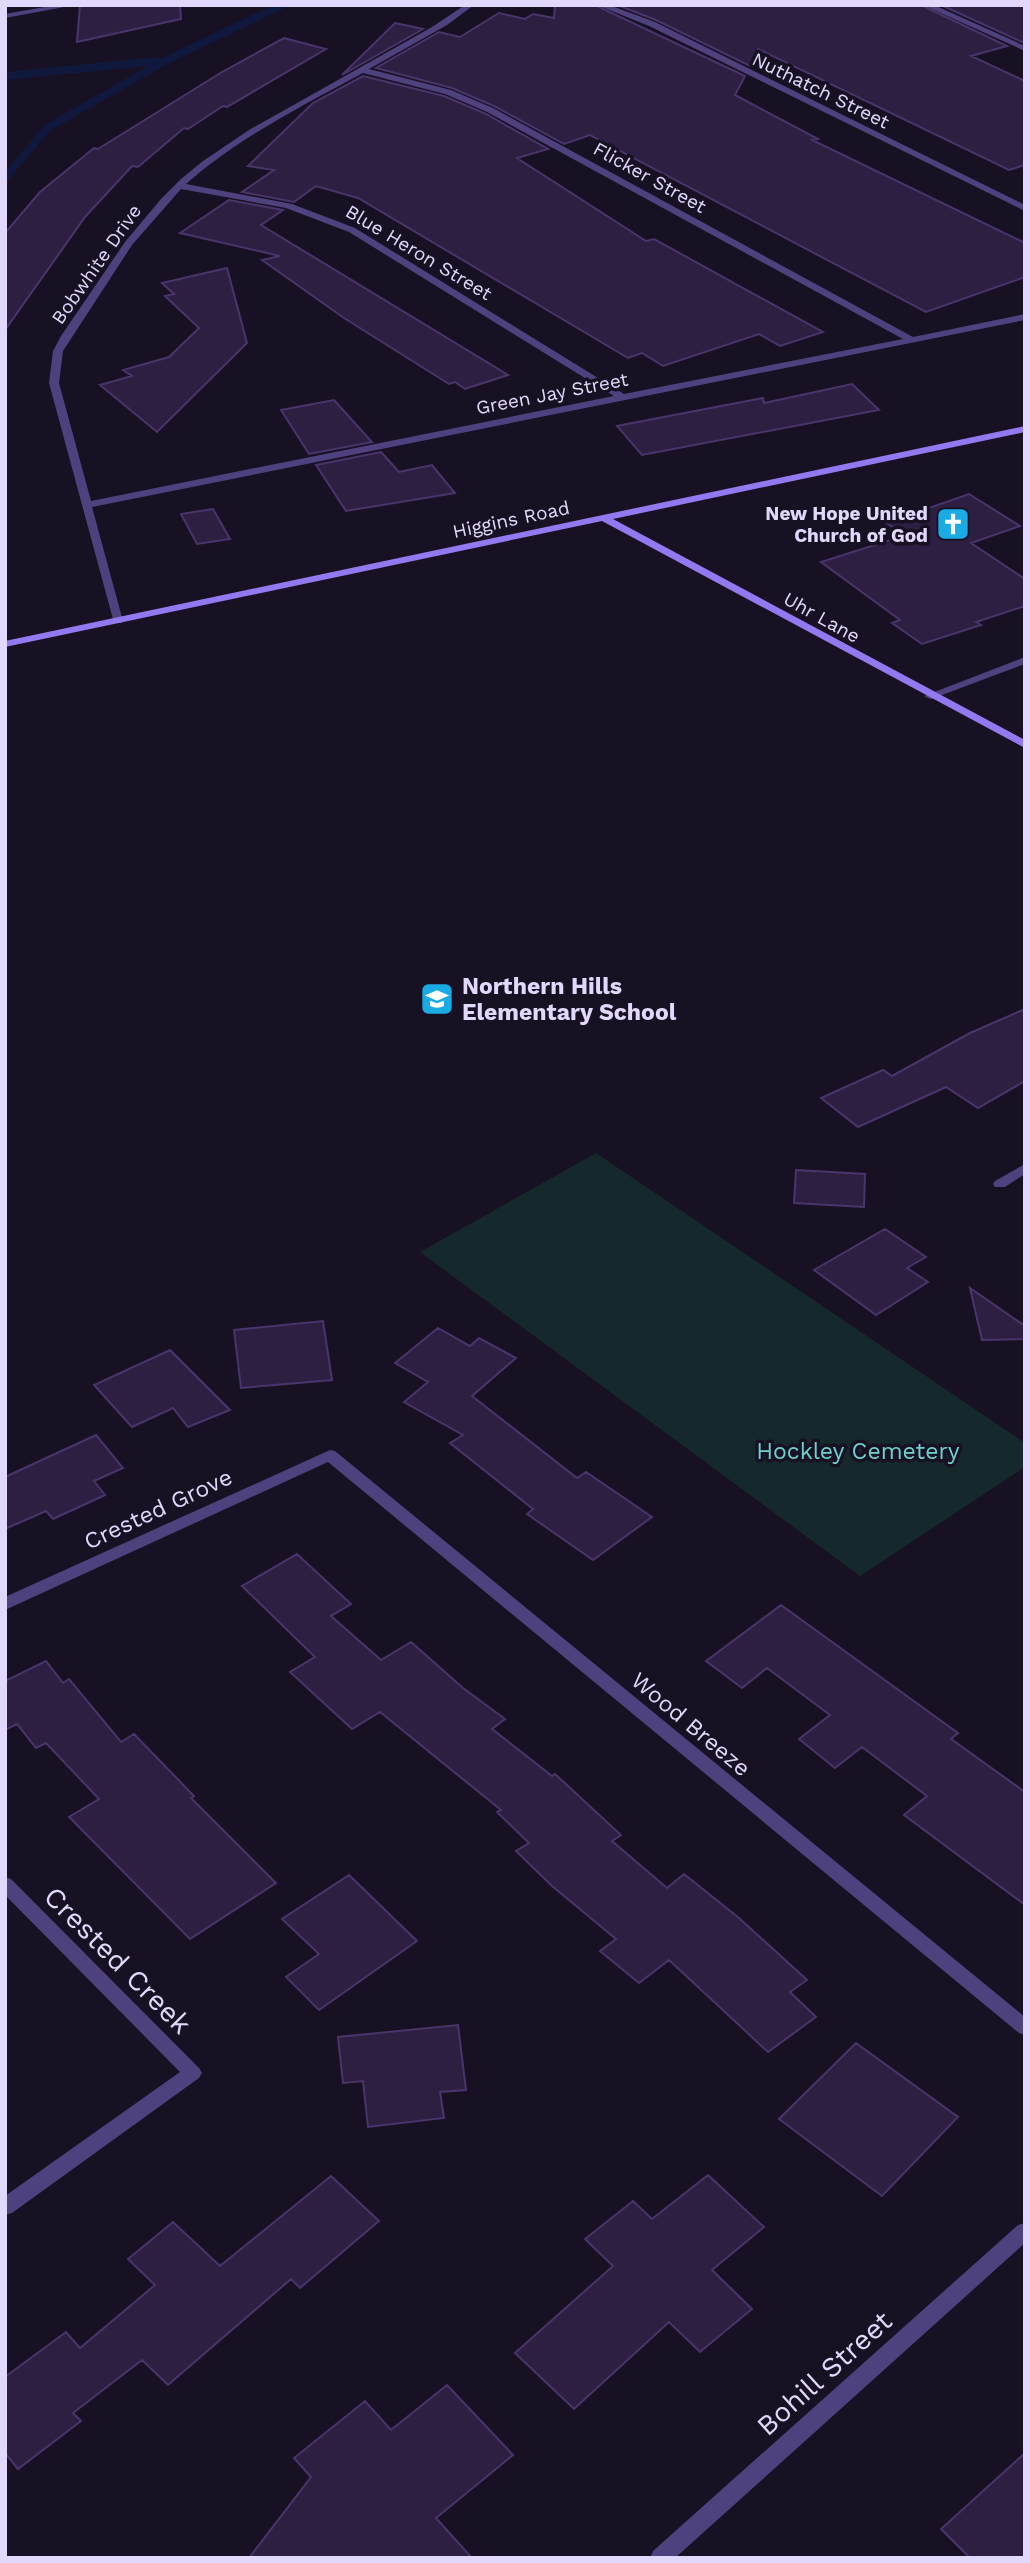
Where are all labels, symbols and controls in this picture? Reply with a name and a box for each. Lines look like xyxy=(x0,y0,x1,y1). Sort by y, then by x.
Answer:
street label: Nuthatch Street xyxy=(748,47,893,134)
street label: Flicker Street xyxy=(589,137,710,218)
street label: Bobwhite Drive xyxy=(47,200,146,329)
street label: Blue Heron Street xyxy=(341,200,496,305)
street label: Green Jay Street xyxy=(474,367,630,420)
street label: Higgins Road xyxy=(451,496,572,543)
place label: New Hope United Church of God xyxy=(765,502,928,547)
church icon: New Hope United Church of God xyxy=(934,505,972,543)
street label: Uhr Lane xyxy=(780,587,864,648)
place label: Northern Hills Elementary School xyxy=(462,973,677,1026)
school or university icon: Northern Hills Elementary School xyxy=(418,980,456,1018)
park label: Hockley Cemetery xyxy=(756,1438,960,1465)
street label: Crested Grove xyxy=(80,1463,236,1556)
street label: Wood Breeze xyxy=(626,1667,756,1782)
street label: Crested Creek xyxy=(37,1880,198,2041)
street label: Bohill Street xyxy=(750,2304,899,2442)

